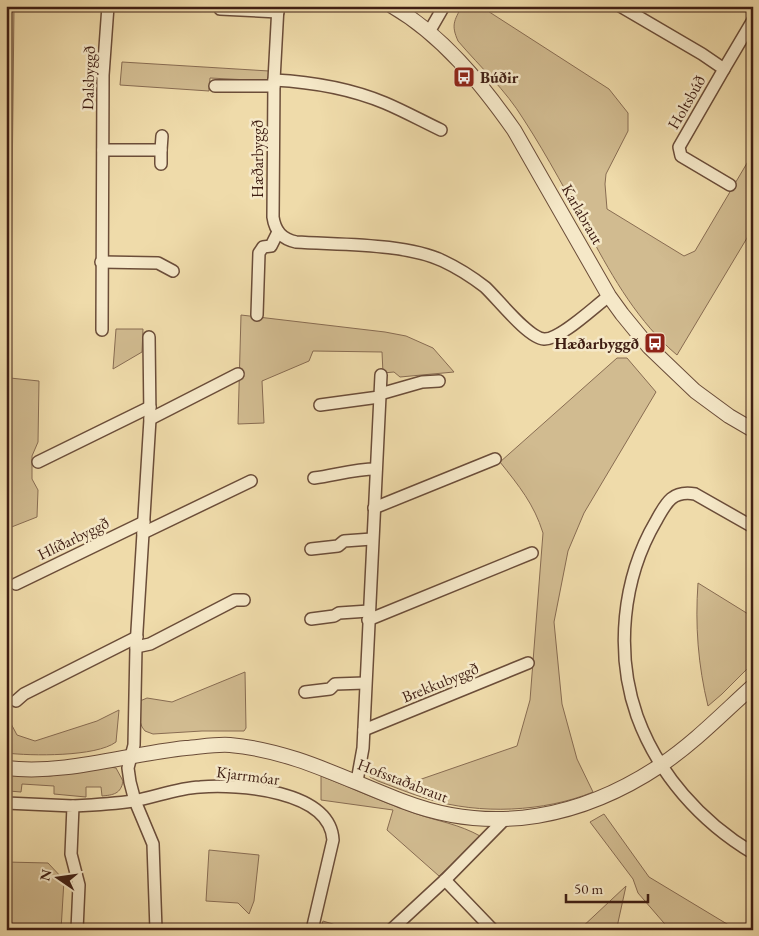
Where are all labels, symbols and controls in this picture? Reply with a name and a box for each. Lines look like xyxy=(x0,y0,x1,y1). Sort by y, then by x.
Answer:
street label: Dalsbyggð xyxy=(77,45,100,110)
bus stop icon: Búðir xyxy=(452,65,476,89)
place label: Búðir xyxy=(480,67,519,88)
street label: Holtsbúð xyxy=(663,71,710,133)
street label: Hæðarbyggð xyxy=(247,120,268,198)
street label: Karlabraut xyxy=(557,180,608,248)
bus stop icon: Hæðarbyggð xyxy=(643,331,667,355)
place label: Hæðarbyggð xyxy=(554,333,639,354)
street label: Hlíðarbyggð xyxy=(34,512,113,565)
street label: Brekkubyggð xyxy=(399,657,482,707)
street label: Hofsstaðabraut xyxy=(355,754,451,807)
street label: Kjarrmóar xyxy=(215,761,281,790)
north arrow xyxy=(32,854,82,904)
text: N xyxy=(35,867,56,883)
scale bar xyxy=(566,871,649,903)
text: 50 m xyxy=(574,879,603,898)

